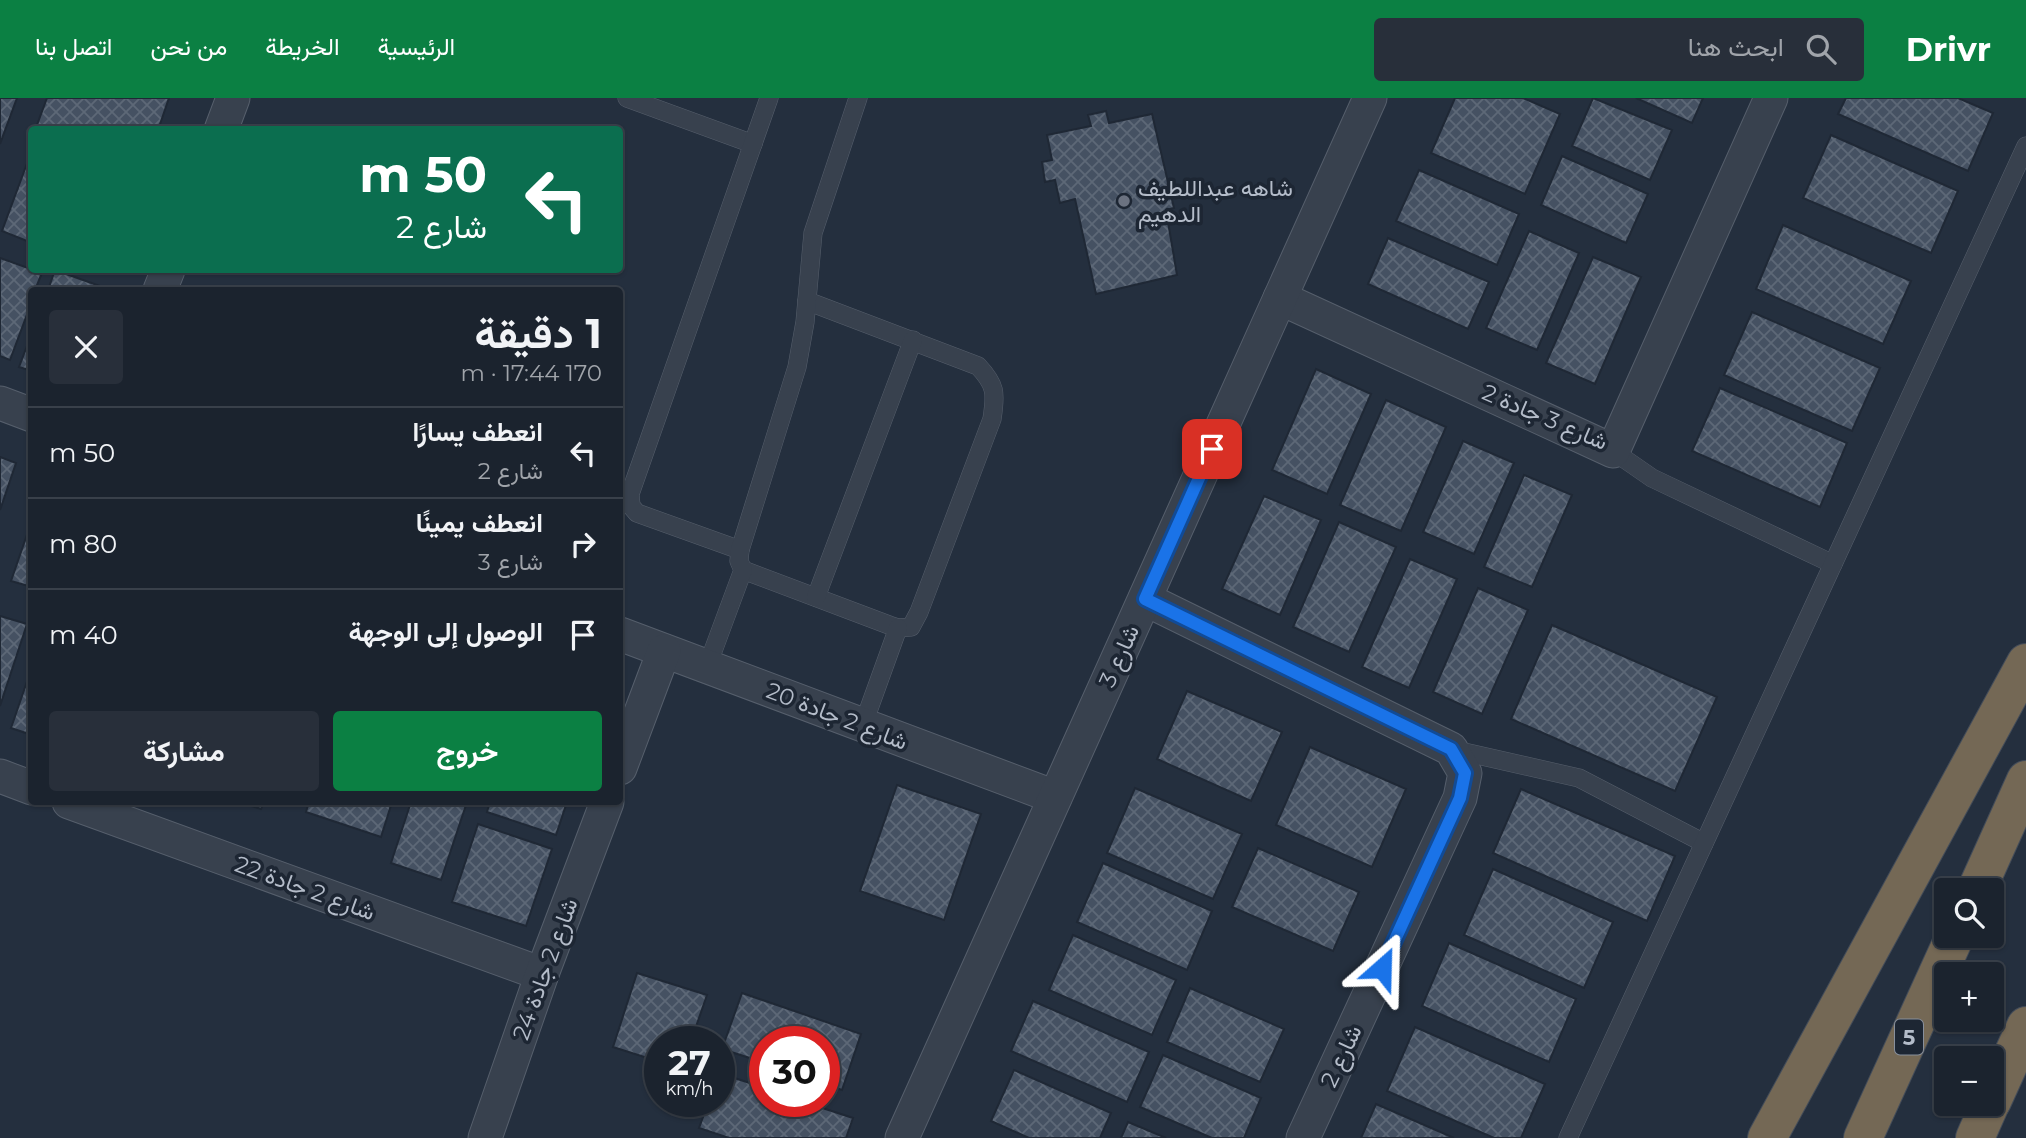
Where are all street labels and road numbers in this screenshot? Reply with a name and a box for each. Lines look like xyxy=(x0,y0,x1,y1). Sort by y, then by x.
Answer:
street label: شارع 3 جادة 2 xyxy=(1477,378,1612,458)
street label: شارع 3 xyxy=(1093,620,1147,692)
street label: شارع 2 جادة 20 xyxy=(762,676,911,758)
street label: شارع 2 جادة 22 xyxy=(231,850,379,928)
street label: شارع 2 جادة 24 xyxy=(506,895,585,1044)
street label: شارع 2 xyxy=(1314,1020,1369,1092)
road number: 5 xyxy=(1895,1020,1923,1054)

